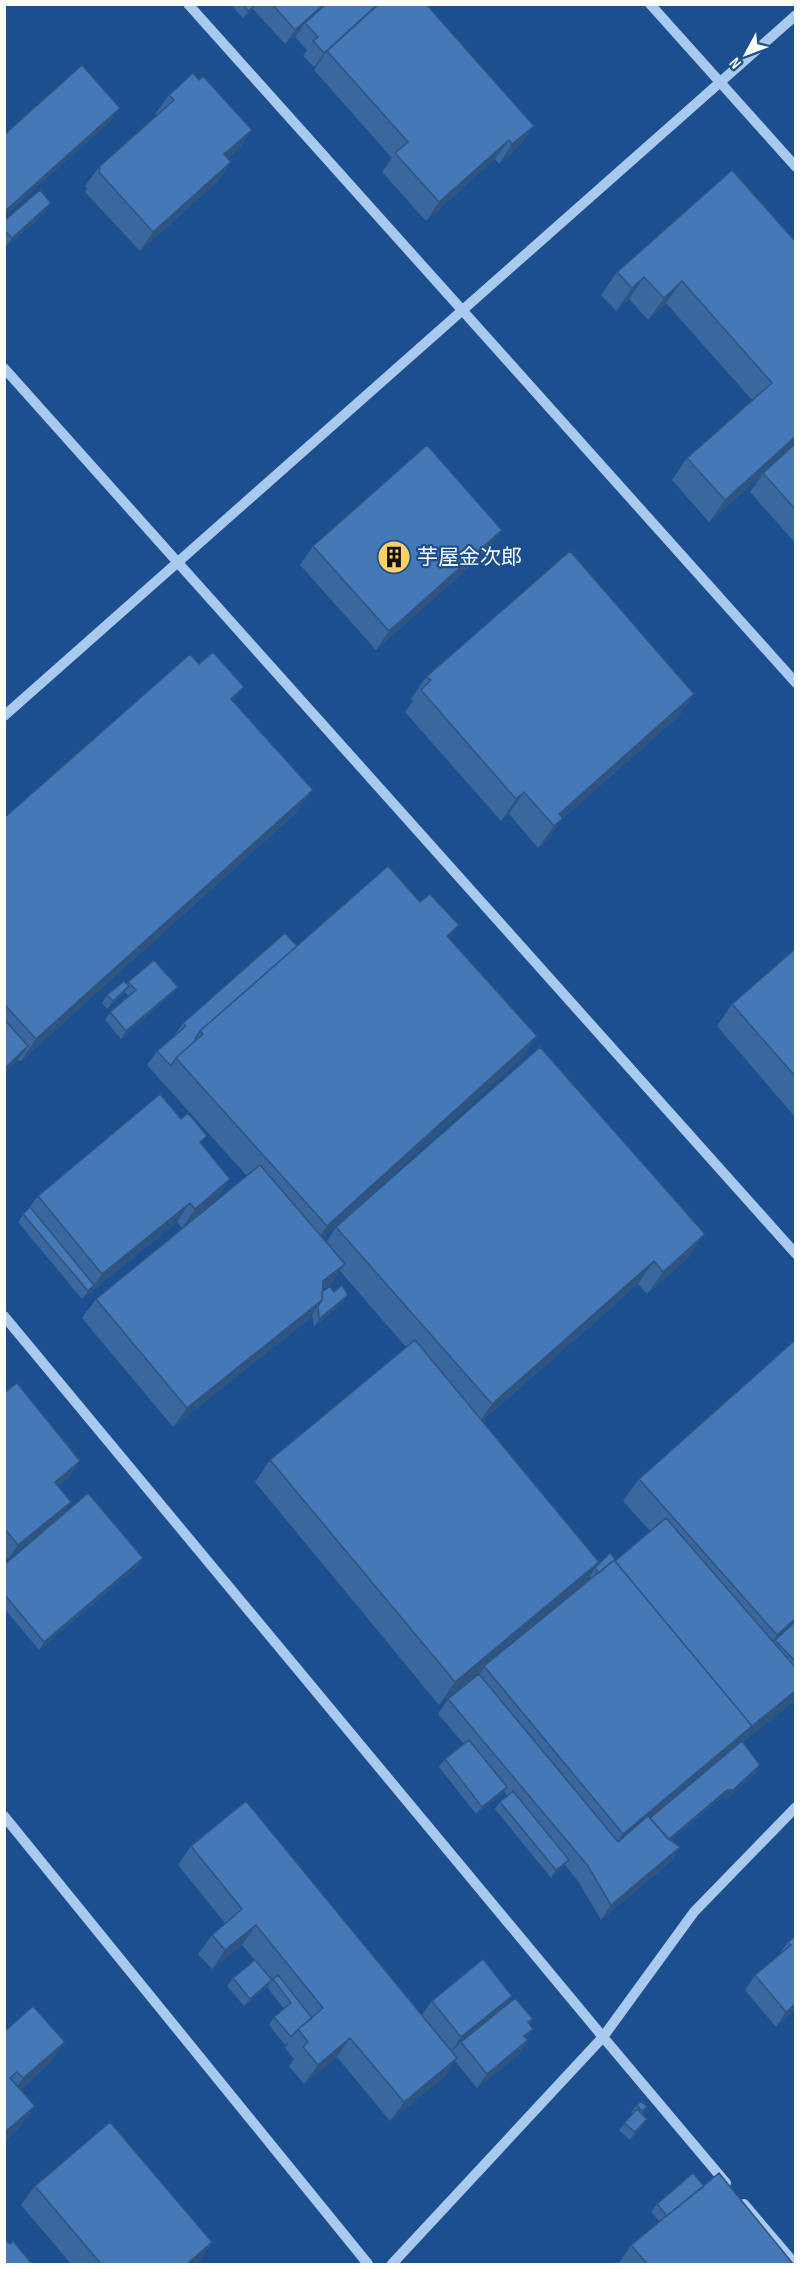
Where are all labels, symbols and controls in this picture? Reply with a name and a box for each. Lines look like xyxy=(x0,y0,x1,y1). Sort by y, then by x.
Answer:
north arrow xyxy=(716,24,776,84)
text: N xyxy=(726,53,746,72)
building icon: 芋屋金次郎 xyxy=(376,539,412,575)
place label: 芋屋金次郎 xyxy=(417,545,522,570)

